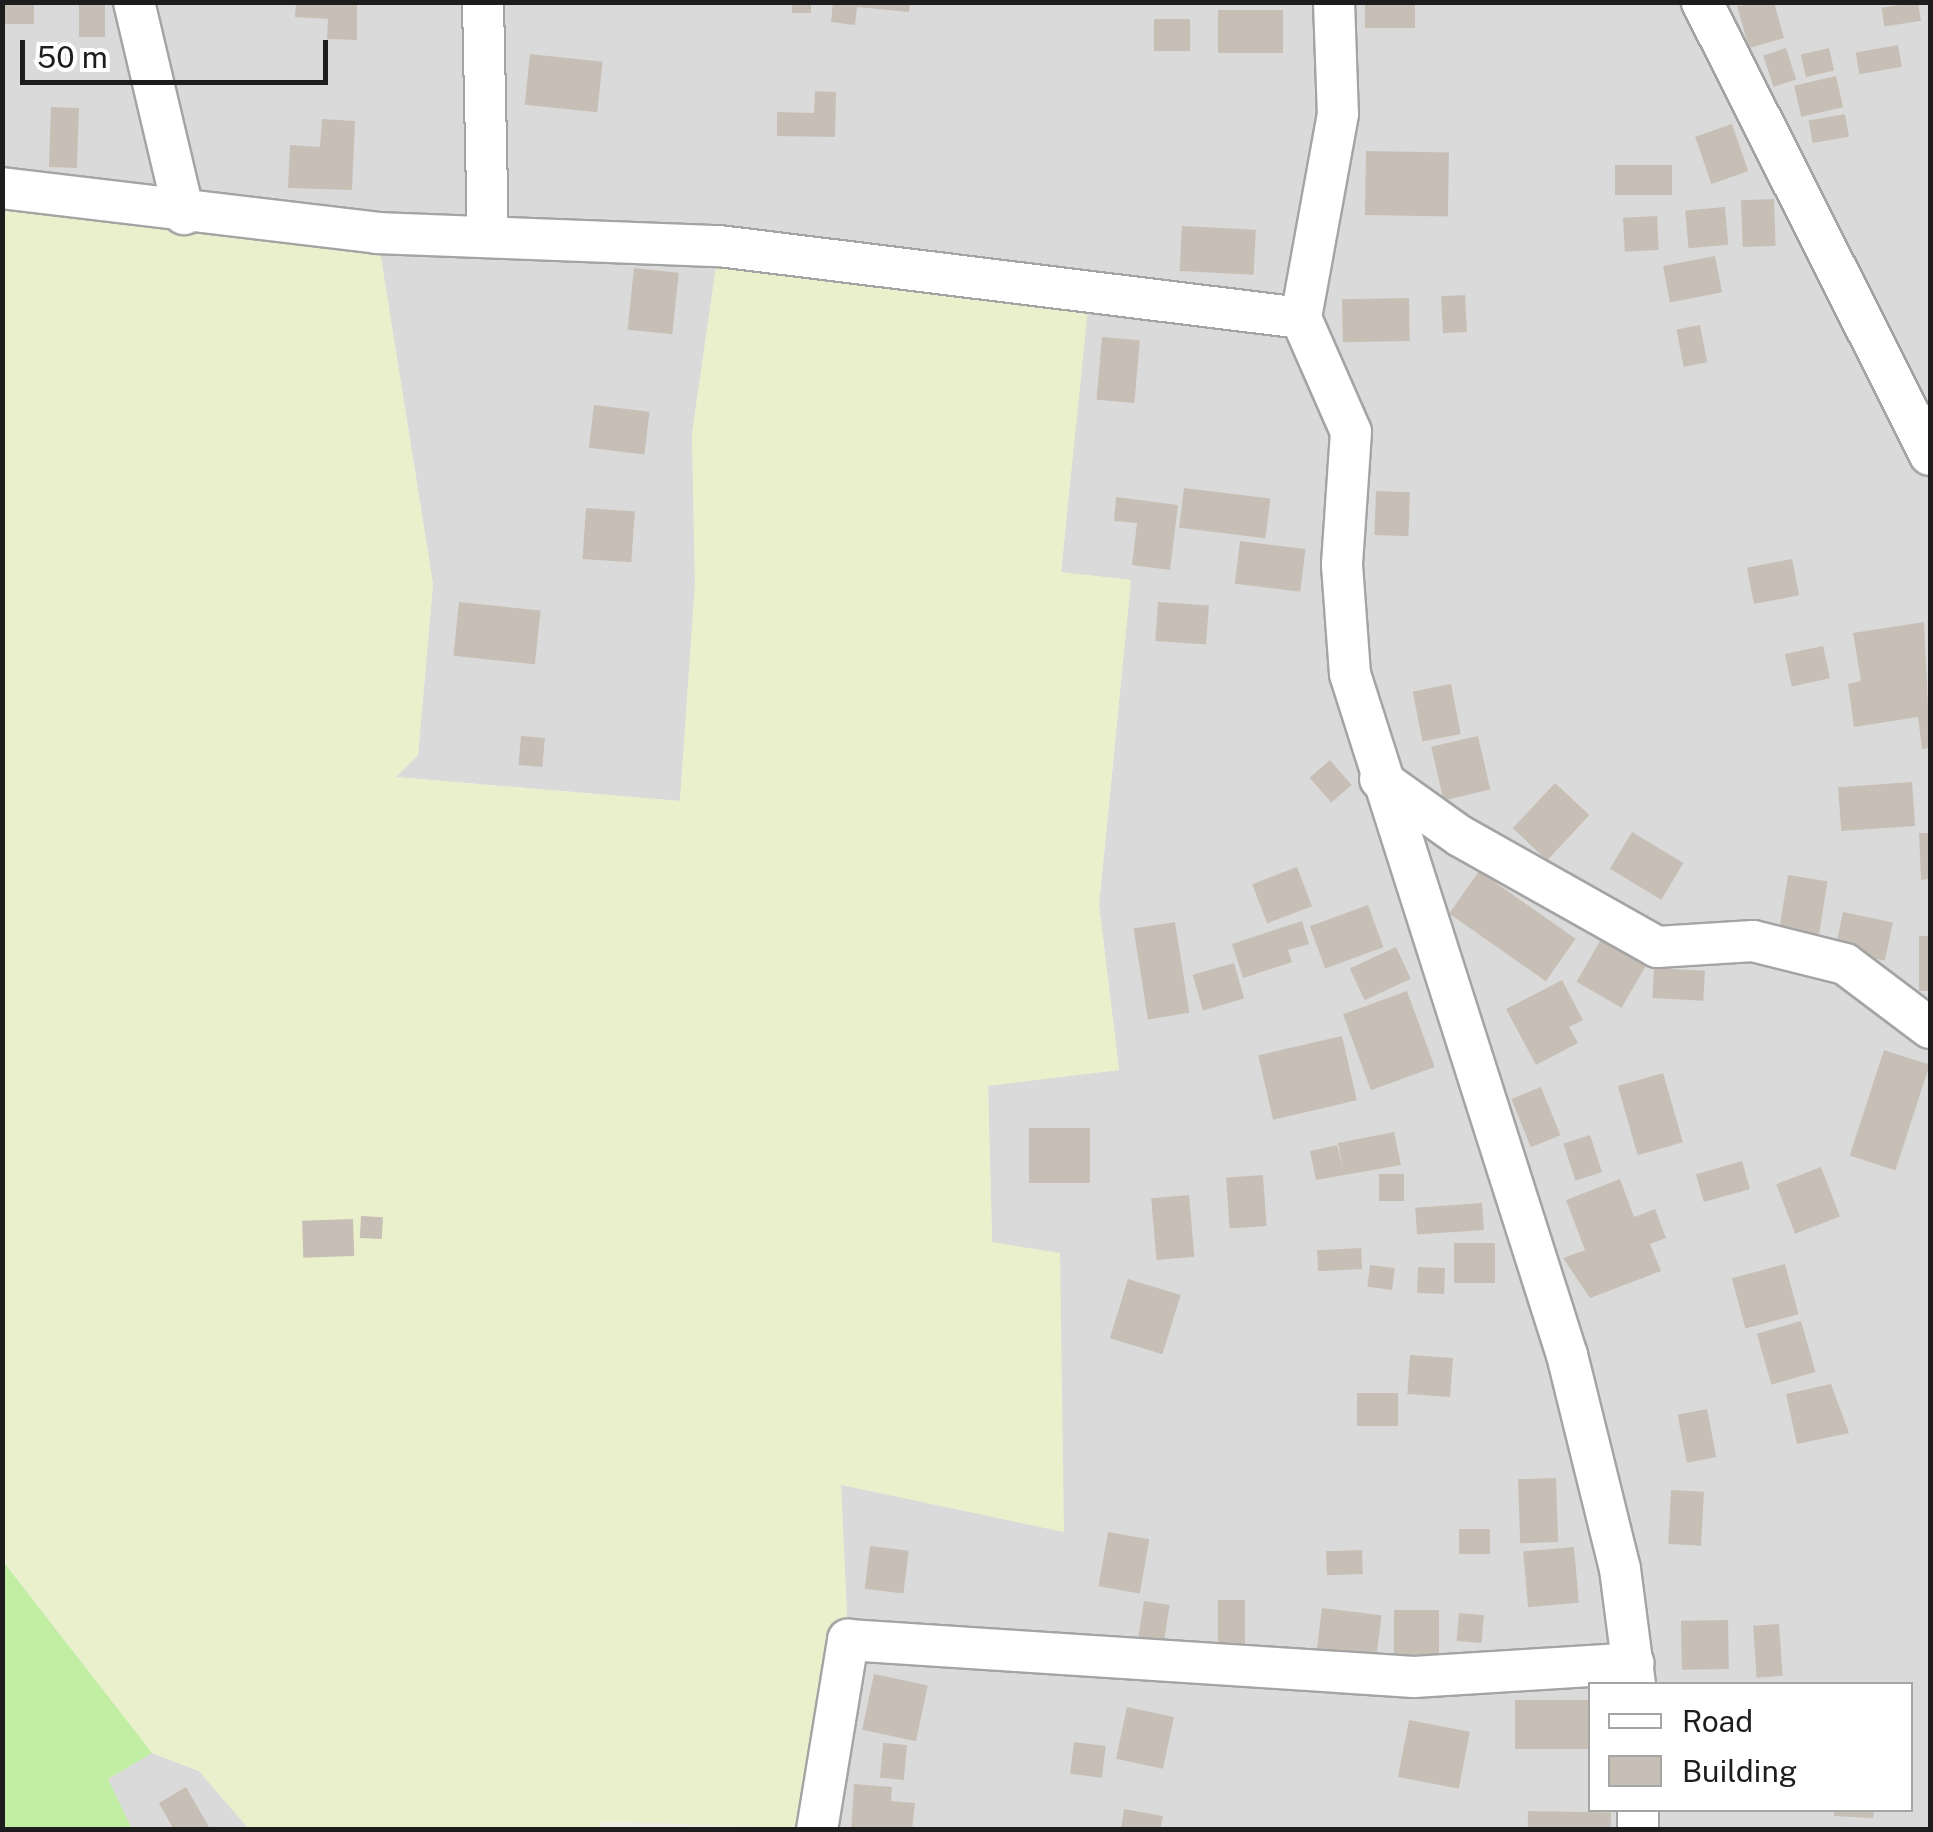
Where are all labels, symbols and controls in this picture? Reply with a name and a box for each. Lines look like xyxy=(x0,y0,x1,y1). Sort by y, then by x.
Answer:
scale bar xyxy=(25,20,332,82)
text: 50 m xyxy=(37,39,108,75)
legend xyxy=(1588,1682,1913,1812)
text: Road xyxy=(1682,1703,1753,1739)
text: Building xyxy=(1682,1753,1797,1789)

